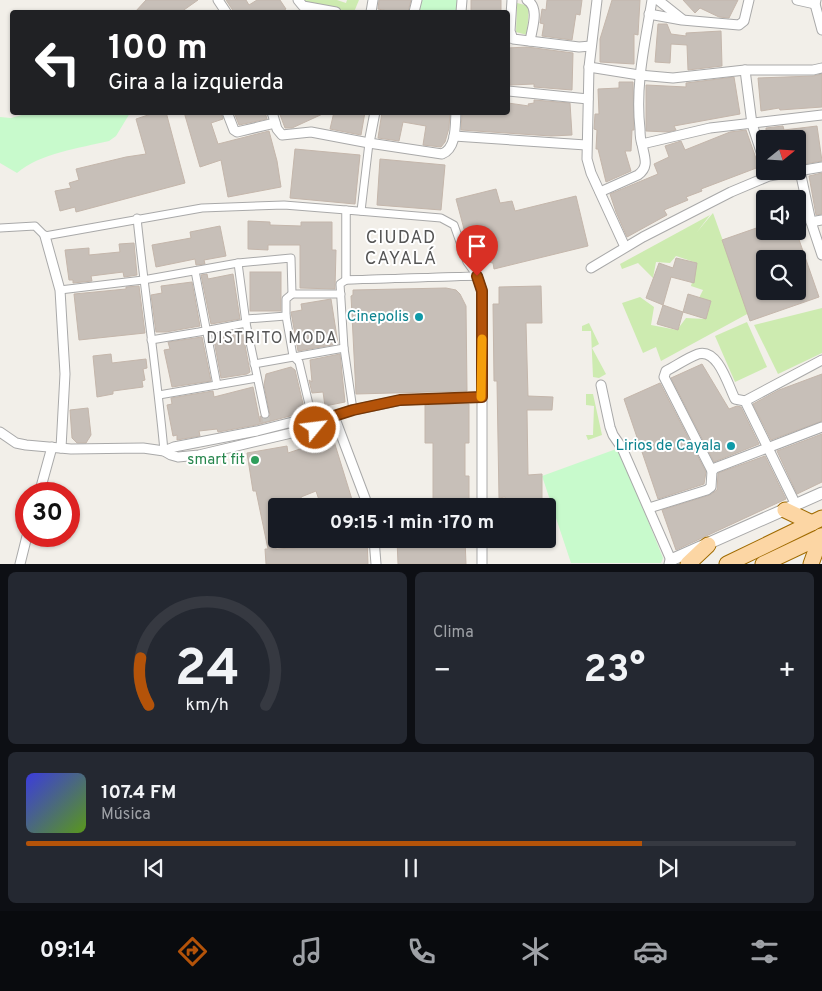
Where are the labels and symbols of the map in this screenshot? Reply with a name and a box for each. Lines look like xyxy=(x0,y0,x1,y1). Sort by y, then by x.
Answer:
north arrow xyxy=(756,130,806,180)
pin xyxy=(456,225,498,276)
district label: CIUDAD CAYALÁ xyxy=(365,227,437,271)
place label: Cinepolis xyxy=(347,308,409,327)
marker: Cinepolis xyxy=(413,311,425,323)
district label: DISTRITO MODA xyxy=(206,329,338,349)
position arrow xyxy=(288,401,340,453)
place label: Lirios de Cayala xyxy=(616,437,721,456)
marker: Lirios de Cayala xyxy=(725,440,737,452)
place label: smart fit xyxy=(187,451,245,470)
marker: smart fit xyxy=(249,454,261,466)
speed limit sign: 30 xyxy=(15,482,80,547)

